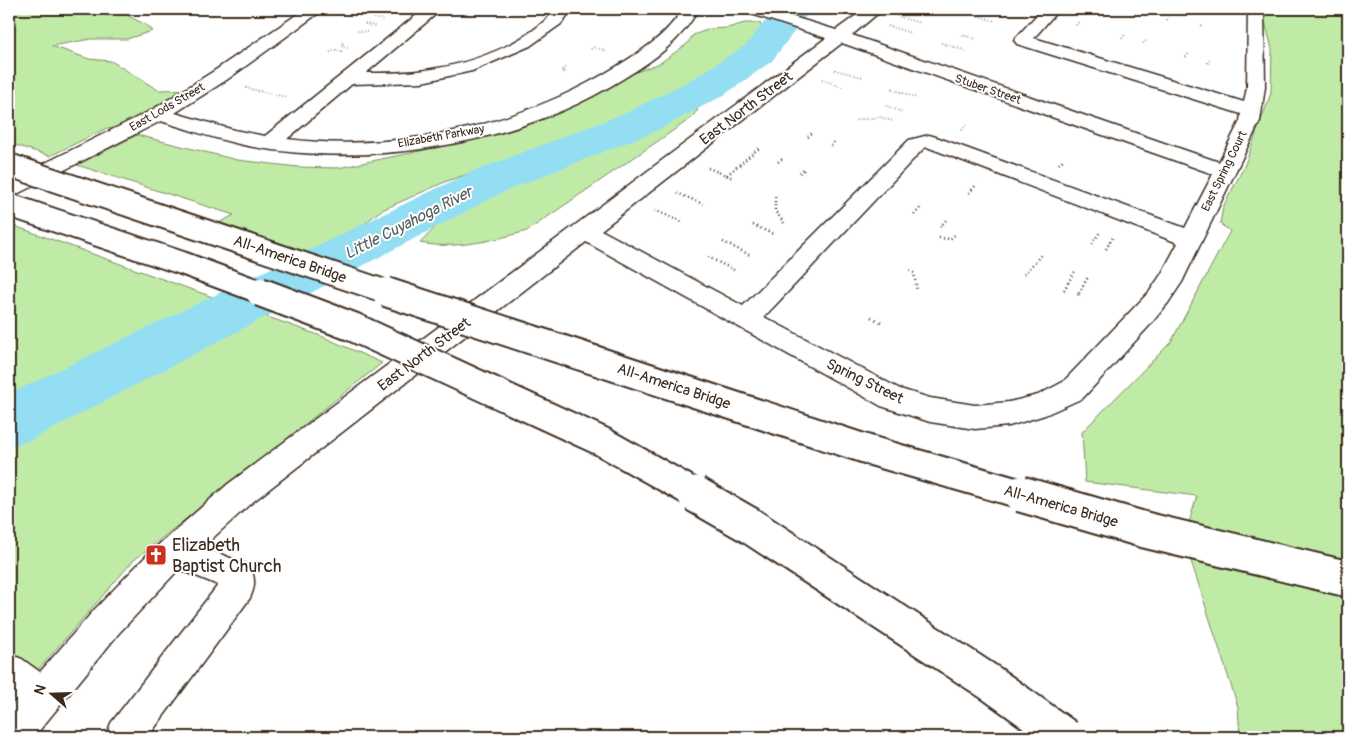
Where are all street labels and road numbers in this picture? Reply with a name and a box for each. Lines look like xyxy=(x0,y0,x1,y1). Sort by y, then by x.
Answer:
street label: East North Street xyxy=(696,67,797,149)
street label: Stuber Street xyxy=(953,71,1023,108)
street label: East Lods Street xyxy=(127,80,208,135)
street label: Elizabeth Parkway xyxy=(397,121,486,151)
street label: East Spring Court xyxy=(1198,128,1251,214)
street label: All-America Bridge xyxy=(231,231,349,288)
street label: East North Street xyxy=(374,313,475,395)
street label: Spring Street xyxy=(823,355,907,409)
street label: All-America Bridge xyxy=(615,359,733,414)
street label: All-America Bridge xyxy=(1002,481,1121,532)

